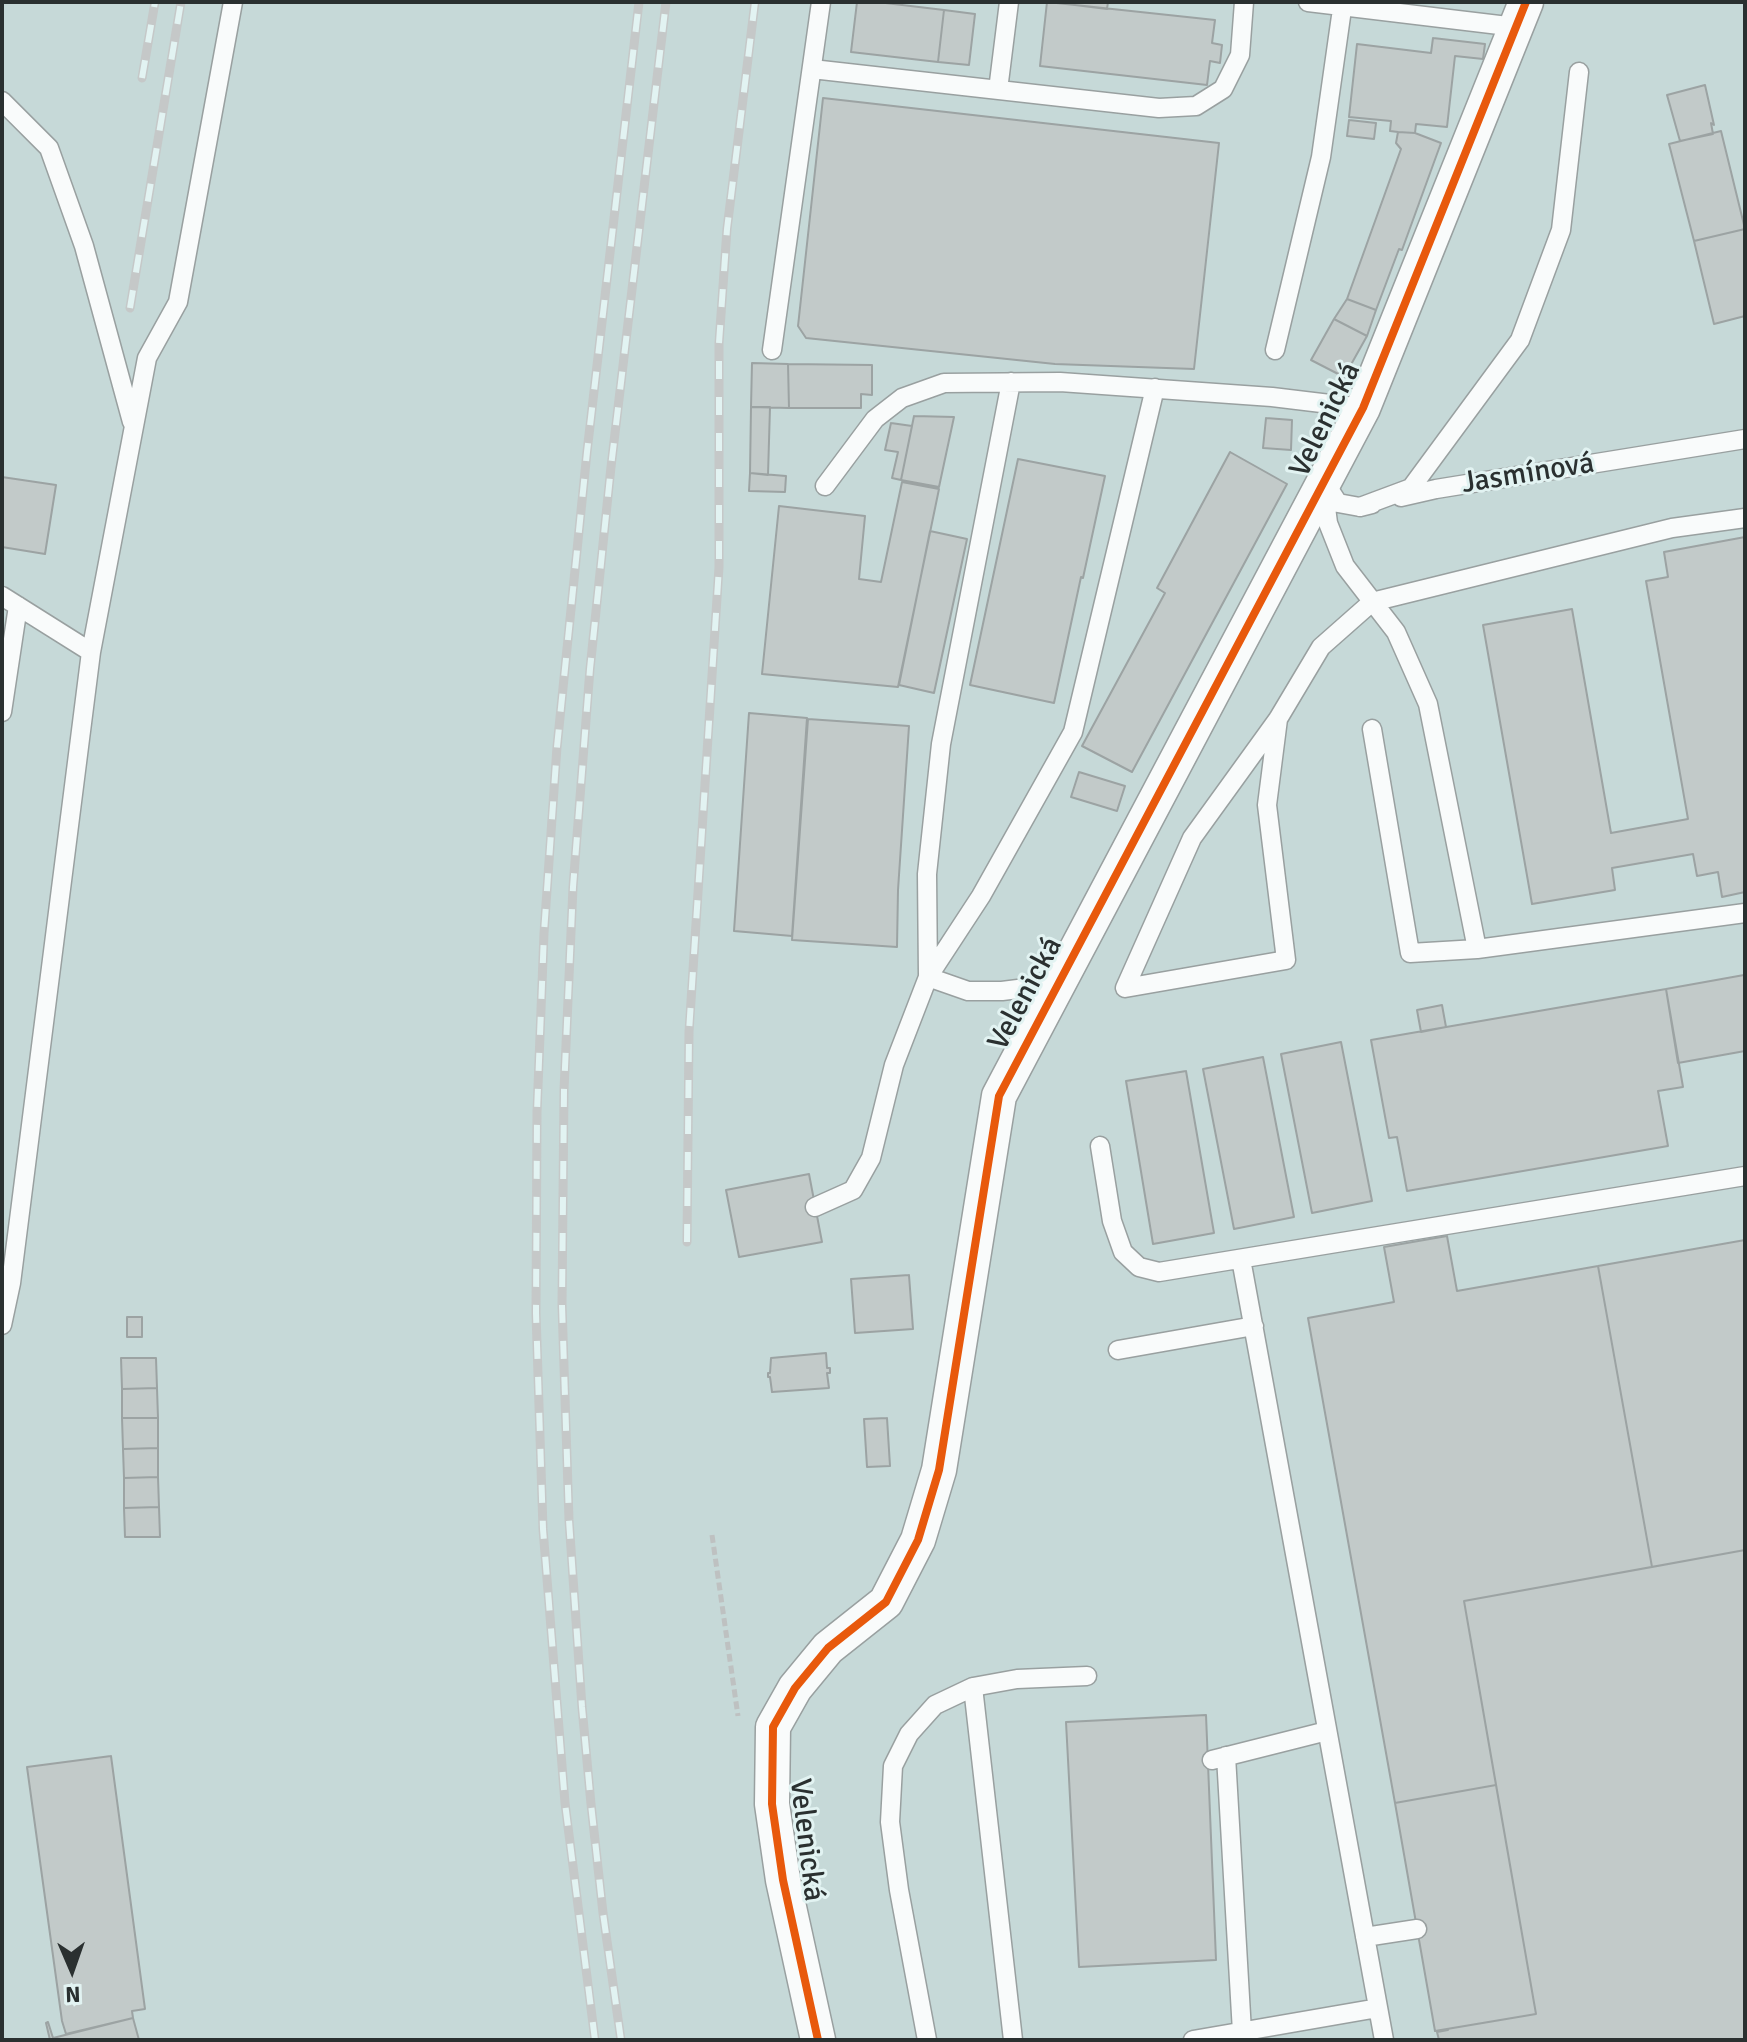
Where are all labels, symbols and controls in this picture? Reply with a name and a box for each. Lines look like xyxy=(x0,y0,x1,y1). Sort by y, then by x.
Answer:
street label: Velenická xyxy=(1283,357,1369,483)
street label: Jasmínová xyxy=(1459,446,1597,502)
street label: Velenická xyxy=(981,931,1071,1057)
street label: Velenická xyxy=(781,1777,831,1903)
north arrow xyxy=(32,1930,112,2010)
text: N xyxy=(65,1981,81,2008)

